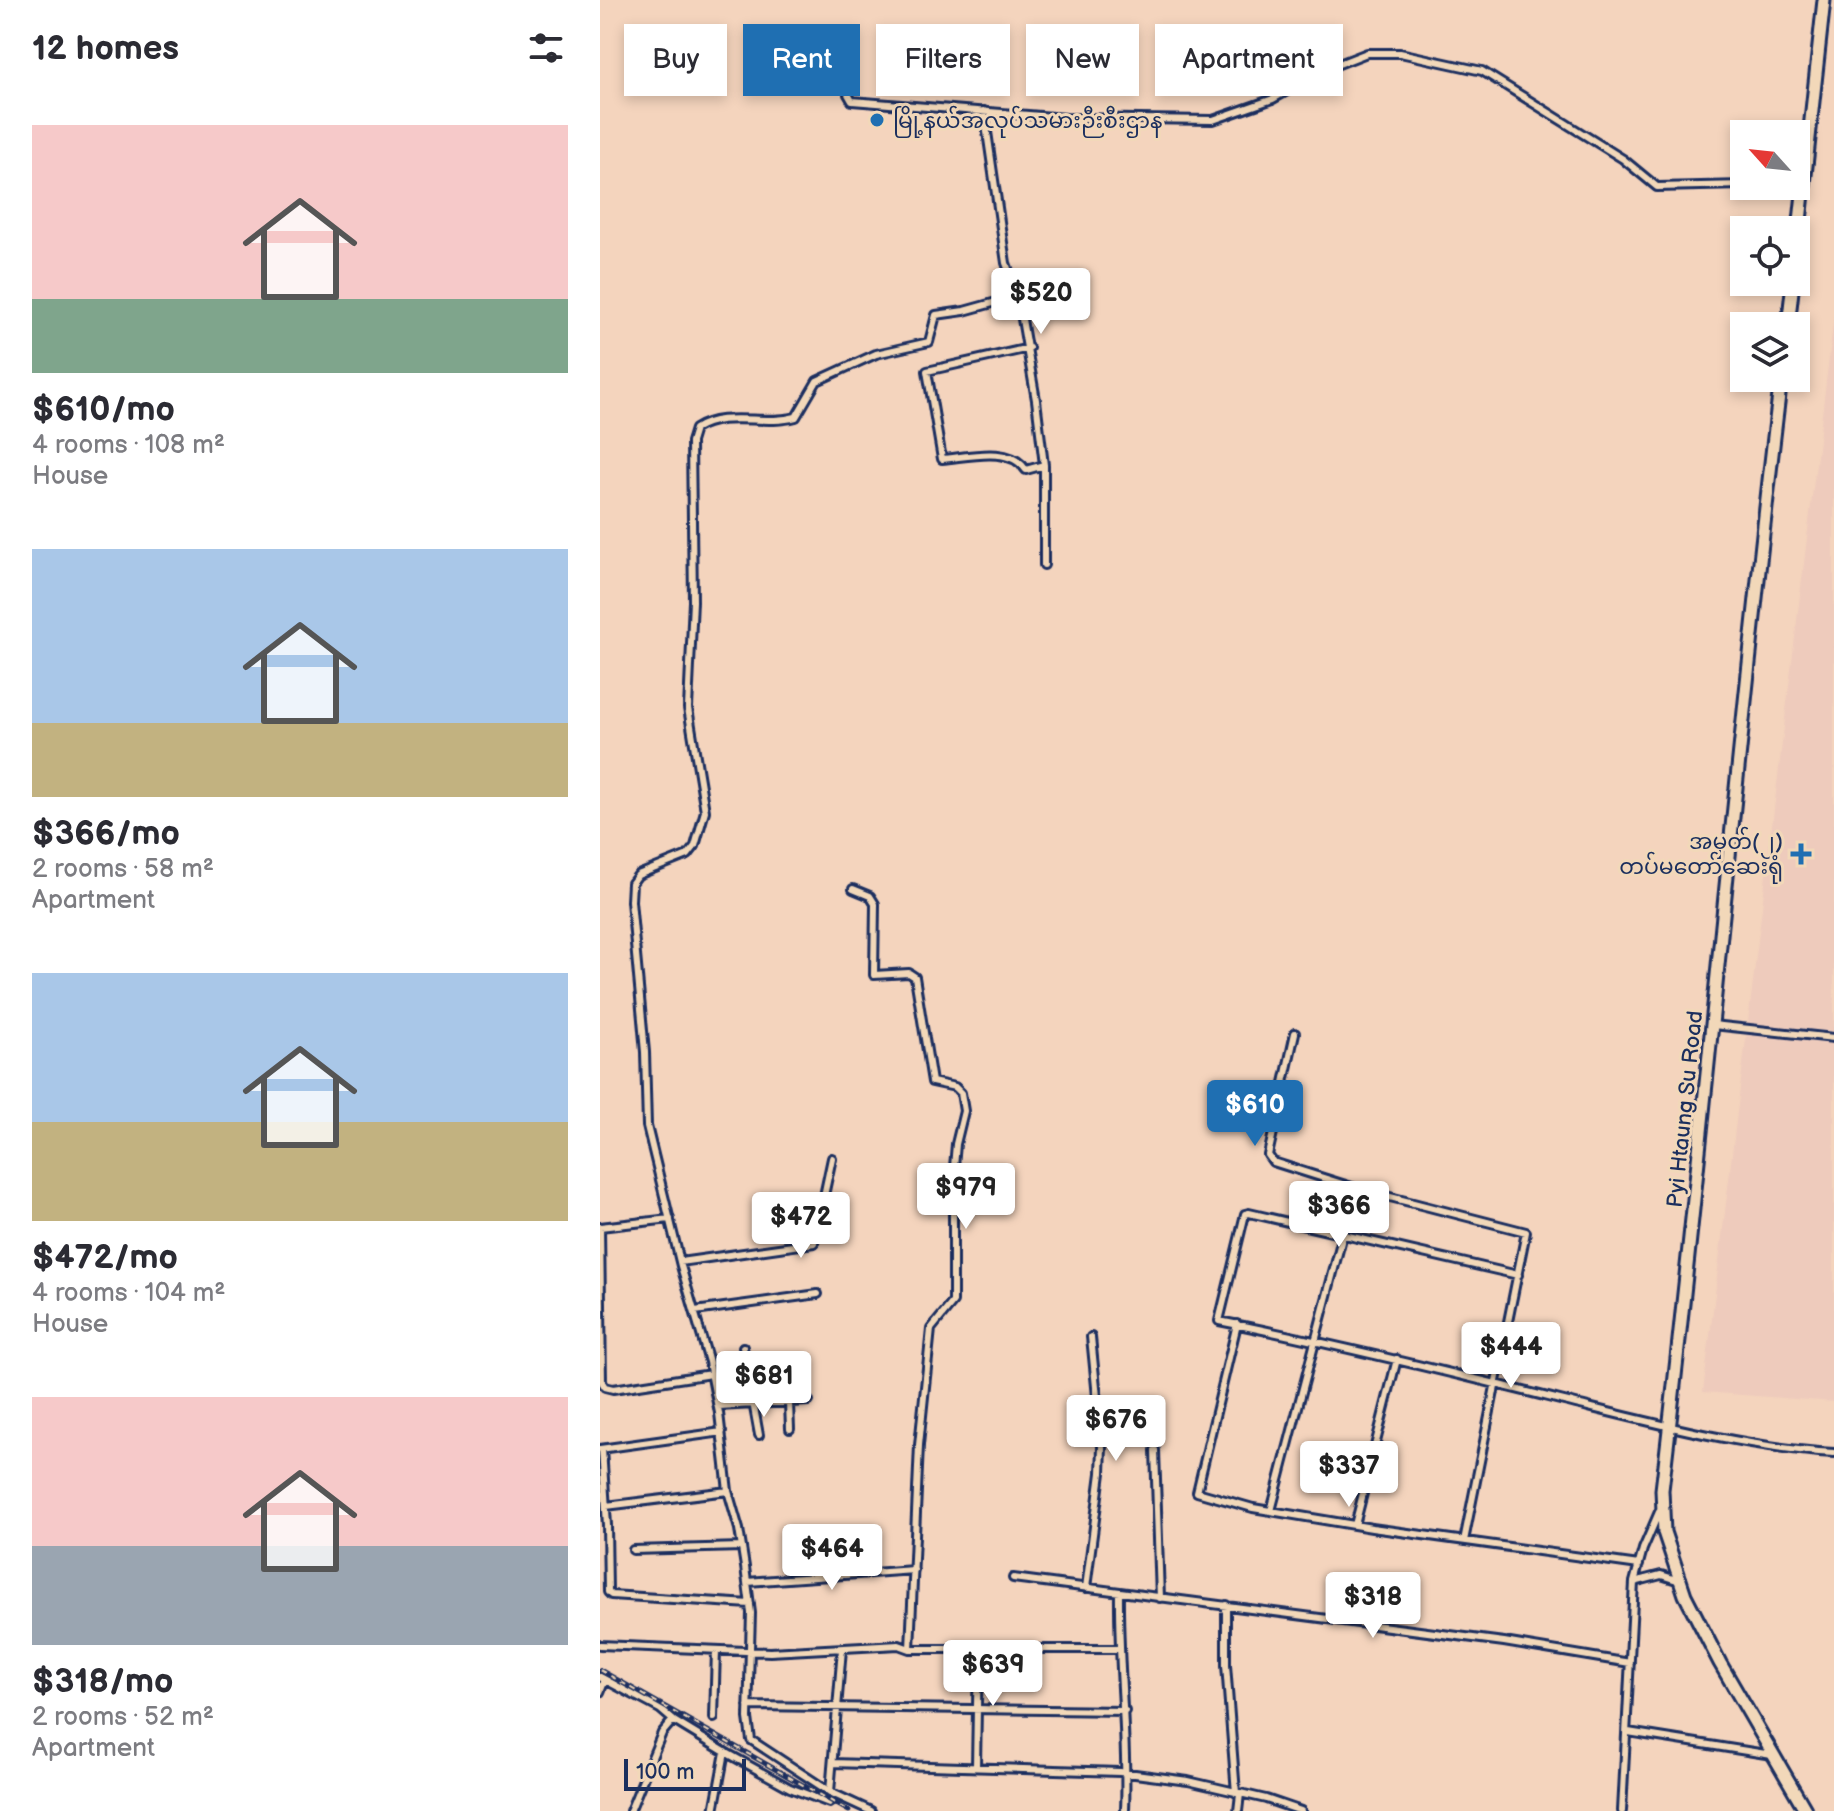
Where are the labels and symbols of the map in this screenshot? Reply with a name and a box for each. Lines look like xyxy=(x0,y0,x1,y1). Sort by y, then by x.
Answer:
place label: မြို့နယ်အလုပ်သမားဉီးစီးဌာန xyxy=(893,105,1163,138)
marker: မြို့နယ်အလုပ်သမားဉီးစီးဌာန xyxy=(868,111,886,129)
north arrow xyxy=(1730,120,1810,200)
pin: $520 xyxy=(994,268,1088,336)
place label: အမှတ်(၂) တပ်မတော်ဆေးရုံ xyxy=(1619,826,1783,884)
marker: အမှတ်(၂) တပ်မတော်ဆေးရုံ xyxy=(1790,843,1812,865)
street label: Pyi Htaung Su Road xyxy=(1662,1009,1709,1209)
pin: $610 xyxy=(1208,1080,1302,1148)
pin: $979 xyxy=(919,1163,1013,1231)
pin: $366 xyxy=(1292,1181,1386,1249)
pin: $472 xyxy=(754,1192,848,1260)
pin: $444 xyxy=(1464,1322,1558,1390)
pin: $681 xyxy=(717,1351,811,1419)
pin: $676 xyxy=(1069,1395,1163,1463)
pin: $337 xyxy=(1302,1441,1396,1509)
pin: $464 xyxy=(785,1524,879,1592)
pin: $318 xyxy=(1326,1572,1420,1640)
pin: $639 xyxy=(946,1640,1040,1708)
scale bar xyxy=(624,1755,746,1791)

